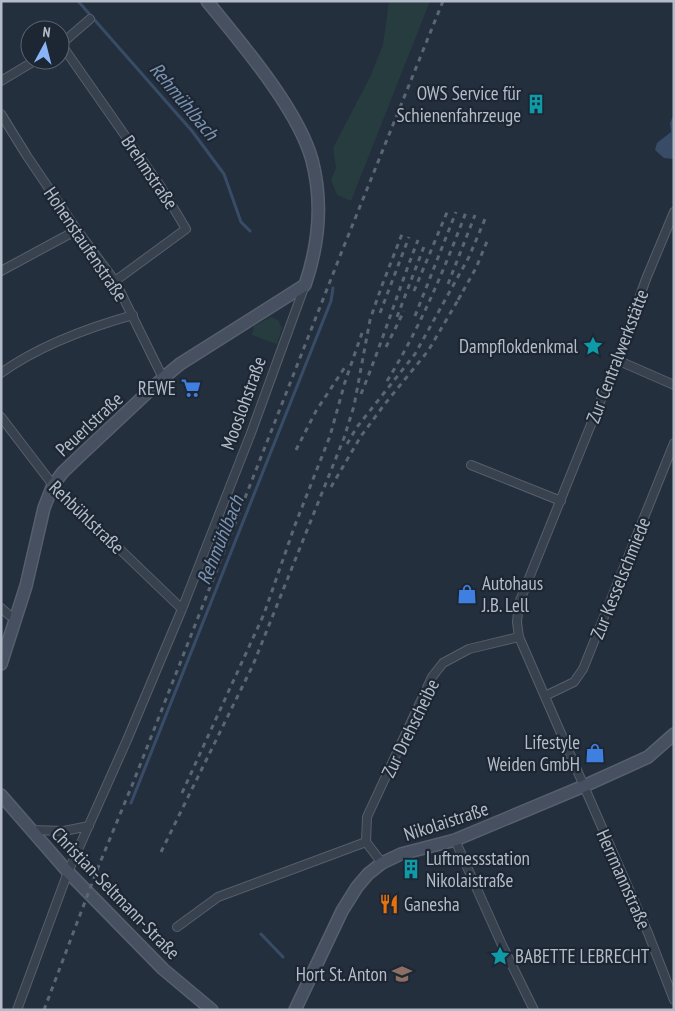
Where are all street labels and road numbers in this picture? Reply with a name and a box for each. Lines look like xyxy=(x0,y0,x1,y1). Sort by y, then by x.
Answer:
street label: Brehmstraße xyxy=(116,130,184,214)
street label: Hohenstaufenstraße xyxy=(39,182,133,306)
street label: Zur Centralwerkstätte xyxy=(580,286,654,426)
street label: Mooslohstraße xyxy=(215,353,271,453)
street label: Peuerlstraße xyxy=(50,387,128,461)
street label: Rehbühlstraße xyxy=(44,475,130,559)
street label: Zur Kesselschmiede xyxy=(585,514,655,642)
street label: Zur Drehscheibe xyxy=(376,675,444,781)
street label: Nikolaistraße xyxy=(401,796,491,846)
street label: Christian-Seltmann-Straße xyxy=(47,822,185,964)
street label: Herrmannstraße xyxy=(591,825,657,933)

